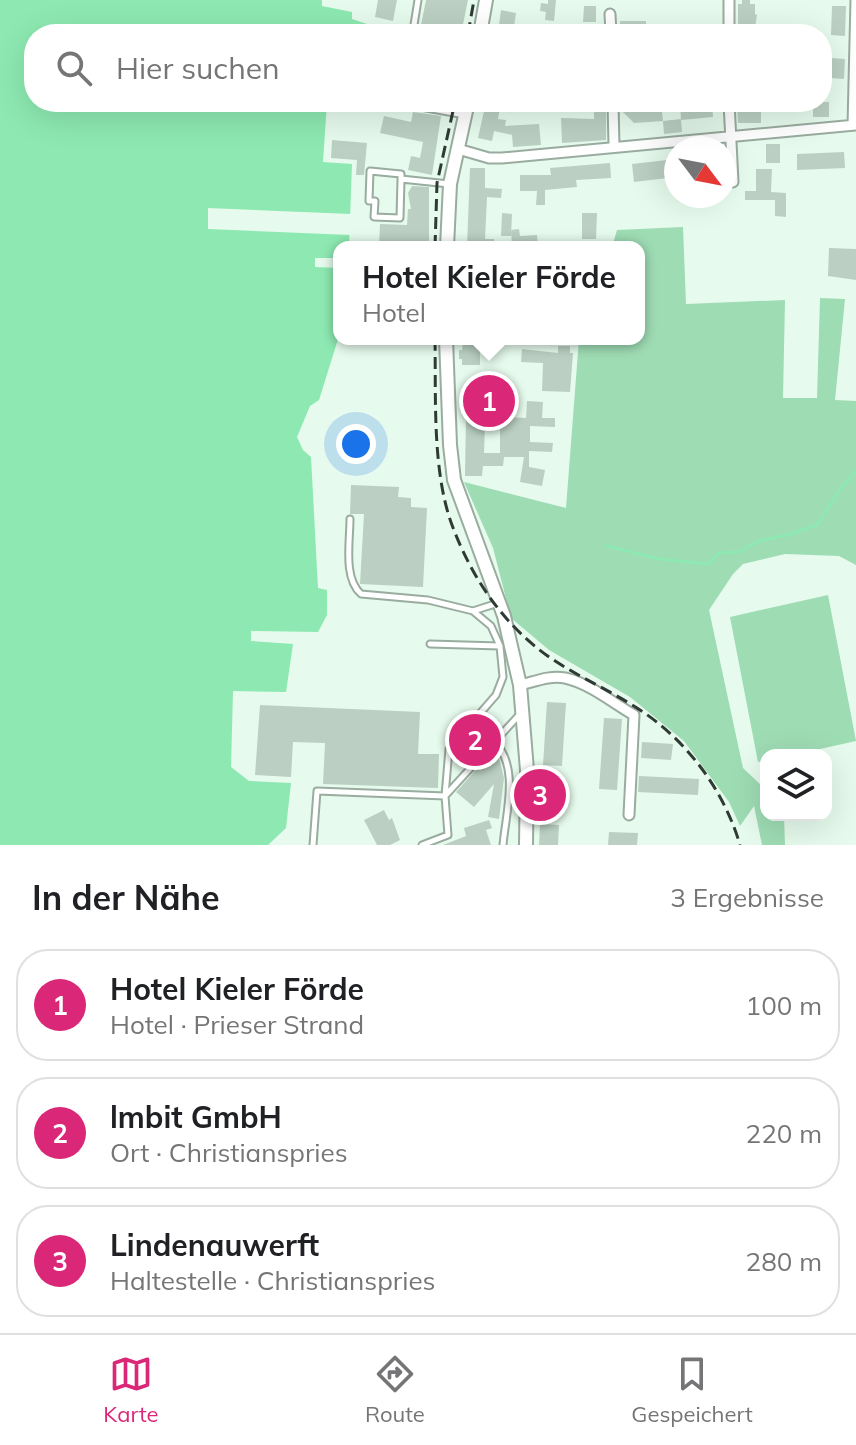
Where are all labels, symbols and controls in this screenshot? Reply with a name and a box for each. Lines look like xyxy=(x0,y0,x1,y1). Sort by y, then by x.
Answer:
search box xyxy=(24,24,832,112)
icon: search xyxy=(52,46,96,90)
text: Hier suchen xyxy=(116,49,280,87)
north arrow xyxy=(664,136,736,208)
popup xyxy=(333,241,645,345)
text: Hotel Kieler Förde xyxy=(362,258,616,296)
text: Hotel xyxy=(362,296,426,329)
pin: 1 xyxy=(463,371,515,431)
your location xyxy=(336,424,376,464)
pin: 2 xyxy=(449,710,501,770)
map controls xyxy=(760,749,832,821)
button: layers xyxy=(760,749,832,821)
pin: 3 xyxy=(514,765,566,825)
text: In der Nähe xyxy=(32,876,220,919)
text: 3 Ergebnisse xyxy=(670,881,824,914)
text: Hotel Kieler Förde xyxy=(110,970,364,1008)
text: 1 xyxy=(52,989,68,1022)
text: 100 m xyxy=(746,989,822,1022)
text: Hotel · Prieser Strand xyxy=(110,1008,364,1041)
text: lmbit GmbH xyxy=(110,1098,282,1136)
text: 2 xyxy=(52,1117,68,1150)
text: 220 m xyxy=(746,1117,822,1150)
text: Ort · Christianspries xyxy=(110,1136,348,1169)
text: Lindenauwerft xyxy=(110,1226,319,1264)
text: 3 xyxy=(52,1245,68,1278)
text: 280 m xyxy=(746,1245,822,1278)
text: Haltestelle · Christianspries xyxy=(110,1264,436,1297)
tab: Karte xyxy=(103,1352,159,1428)
tab: Route xyxy=(365,1352,425,1428)
tab: Gespeichert xyxy=(631,1352,753,1428)

